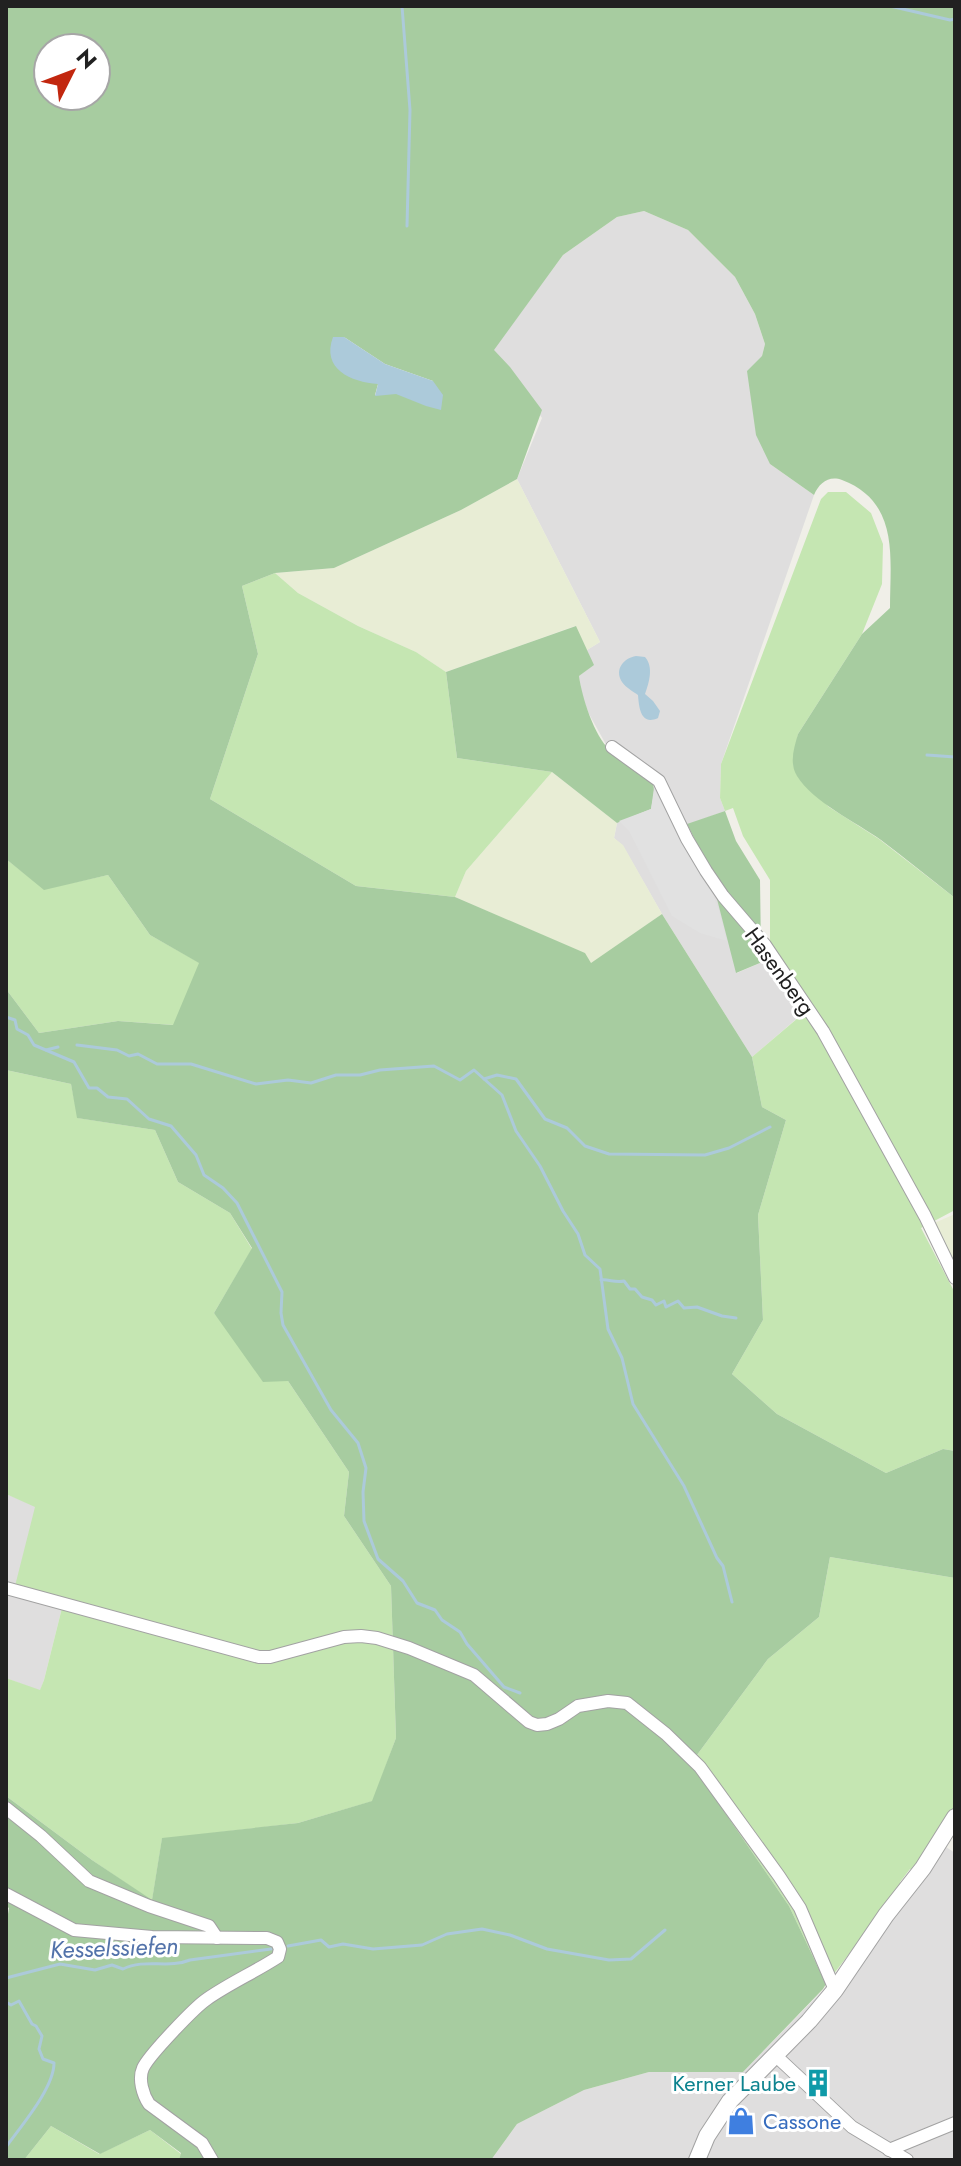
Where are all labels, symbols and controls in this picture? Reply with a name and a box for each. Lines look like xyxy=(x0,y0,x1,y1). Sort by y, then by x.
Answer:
north arrow xyxy=(32,32,112,112)
text: N xyxy=(69,41,105,76)
street label: Hasenberg xyxy=(737,920,823,1022)
water label: Kesselssiefen xyxy=(49,1928,179,1967)
place label: Kerner Laube xyxy=(672,2067,796,2099)
building icon: Kerner Laube xyxy=(803,2068,833,2098)
place label: Cassone xyxy=(763,2105,841,2137)
shop icon: Cassone xyxy=(726,2106,756,2136)

